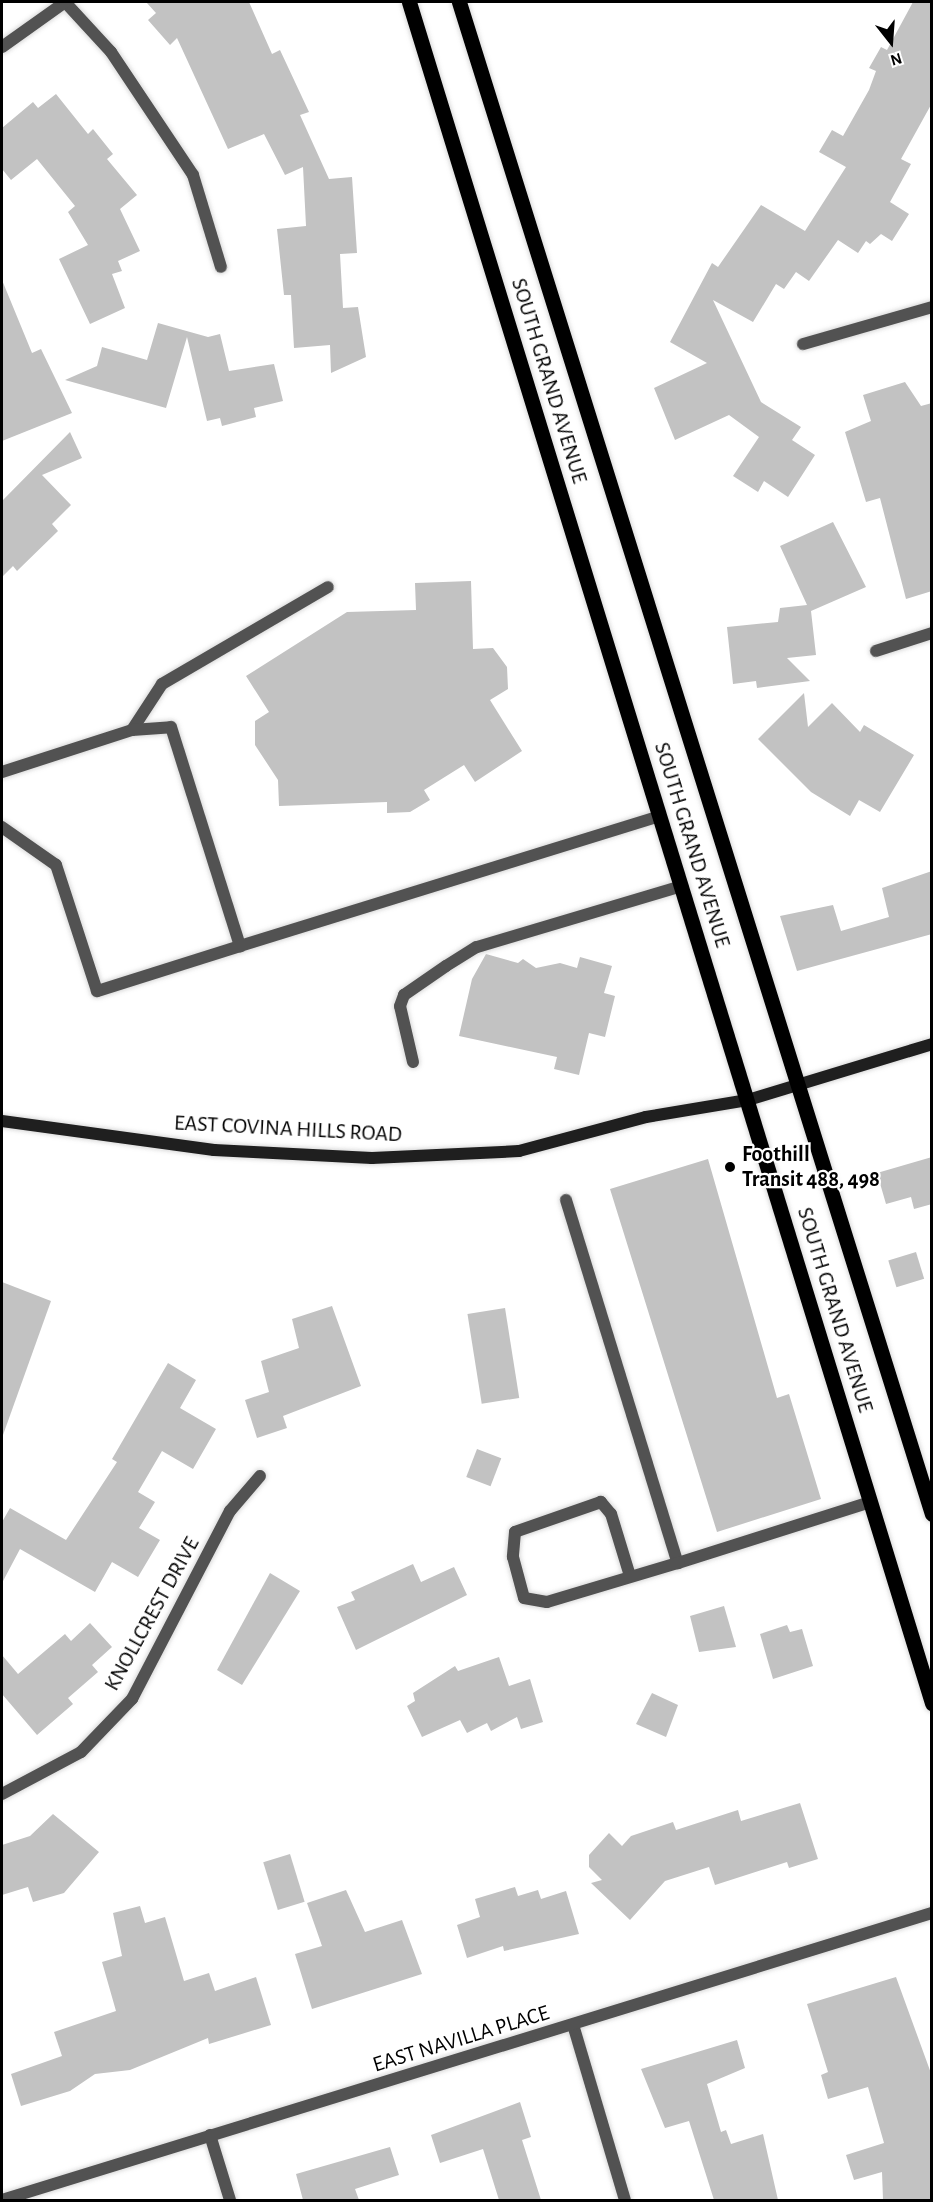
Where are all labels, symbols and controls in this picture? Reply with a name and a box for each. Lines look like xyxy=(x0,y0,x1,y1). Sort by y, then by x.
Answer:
north arrow xyxy=(861,12,921,72)
text: N xyxy=(889,50,904,68)
street label: SOUTH GRAND AVENUE xyxy=(505,275,593,487)
street label: SOUTH GRAND AVENUE xyxy=(648,739,736,951)
street label: EAST COVINA HILLS ROAD xyxy=(173,1110,403,1148)
place label: Foothill Transit 488, 498 xyxy=(742,1141,880,1192)
marker: Foothill Transit 488, 498 xyxy=(723,1160,737,1174)
street label: SOUTH GRAND AVENUE xyxy=(791,1204,879,1416)
street label: KNOLLCREST DRIVE xyxy=(99,1532,205,1696)
street label: EAST NAVILLA PLACE xyxy=(370,2000,552,2078)

